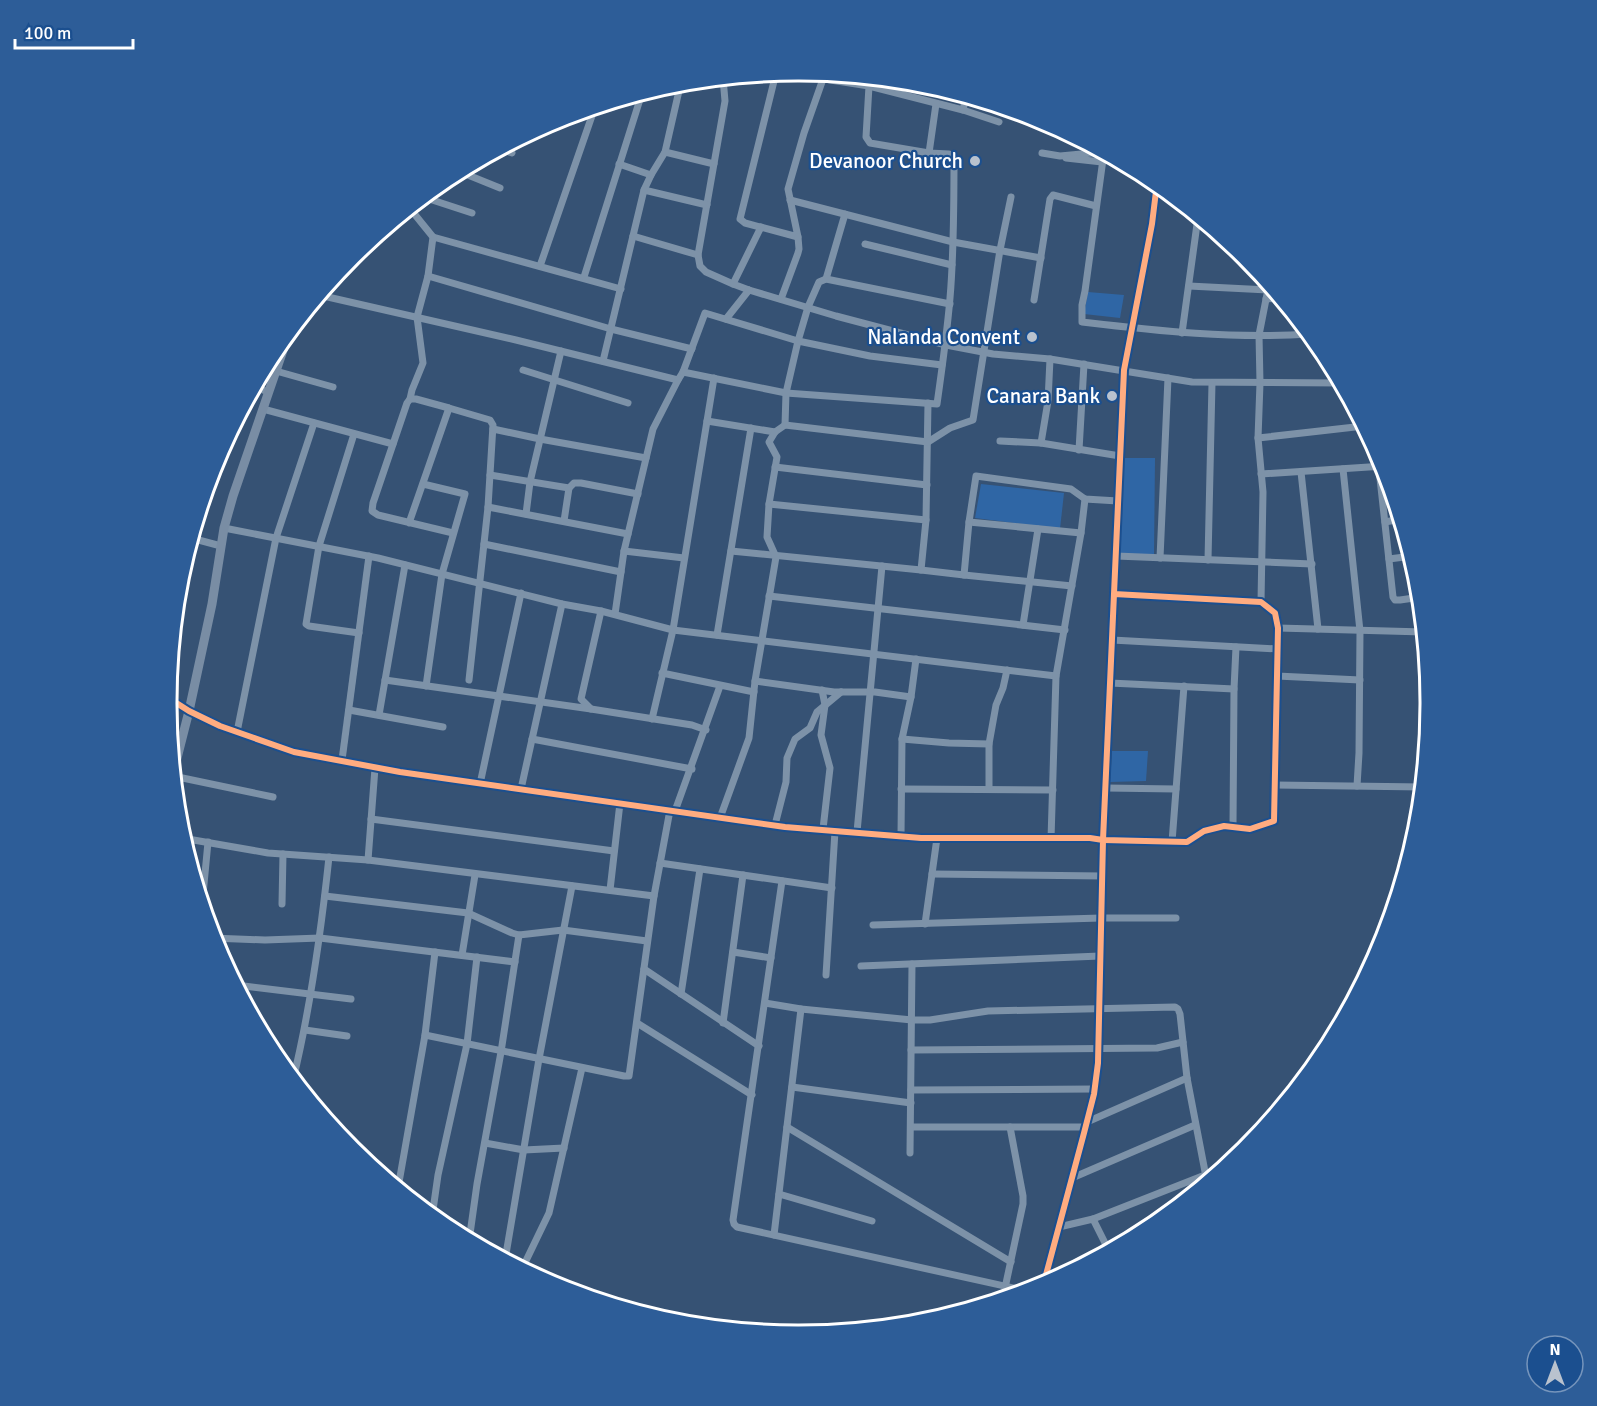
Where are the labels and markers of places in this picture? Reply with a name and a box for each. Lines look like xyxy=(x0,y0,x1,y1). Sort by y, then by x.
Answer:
place label: Devanoor Church xyxy=(809,148,963,174)
marker: Devanoor Church xyxy=(968,154,982,168)
place label: Nalanda Convent xyxy=(867,324,1020,350)
marker: Nalanda Convent xyxy=(1025,330,1039,344)
place label: Canara Bank xyxy=(987,383,1100,409)
marker: Canara Bank xyxy=(1105,389,1119,403)

